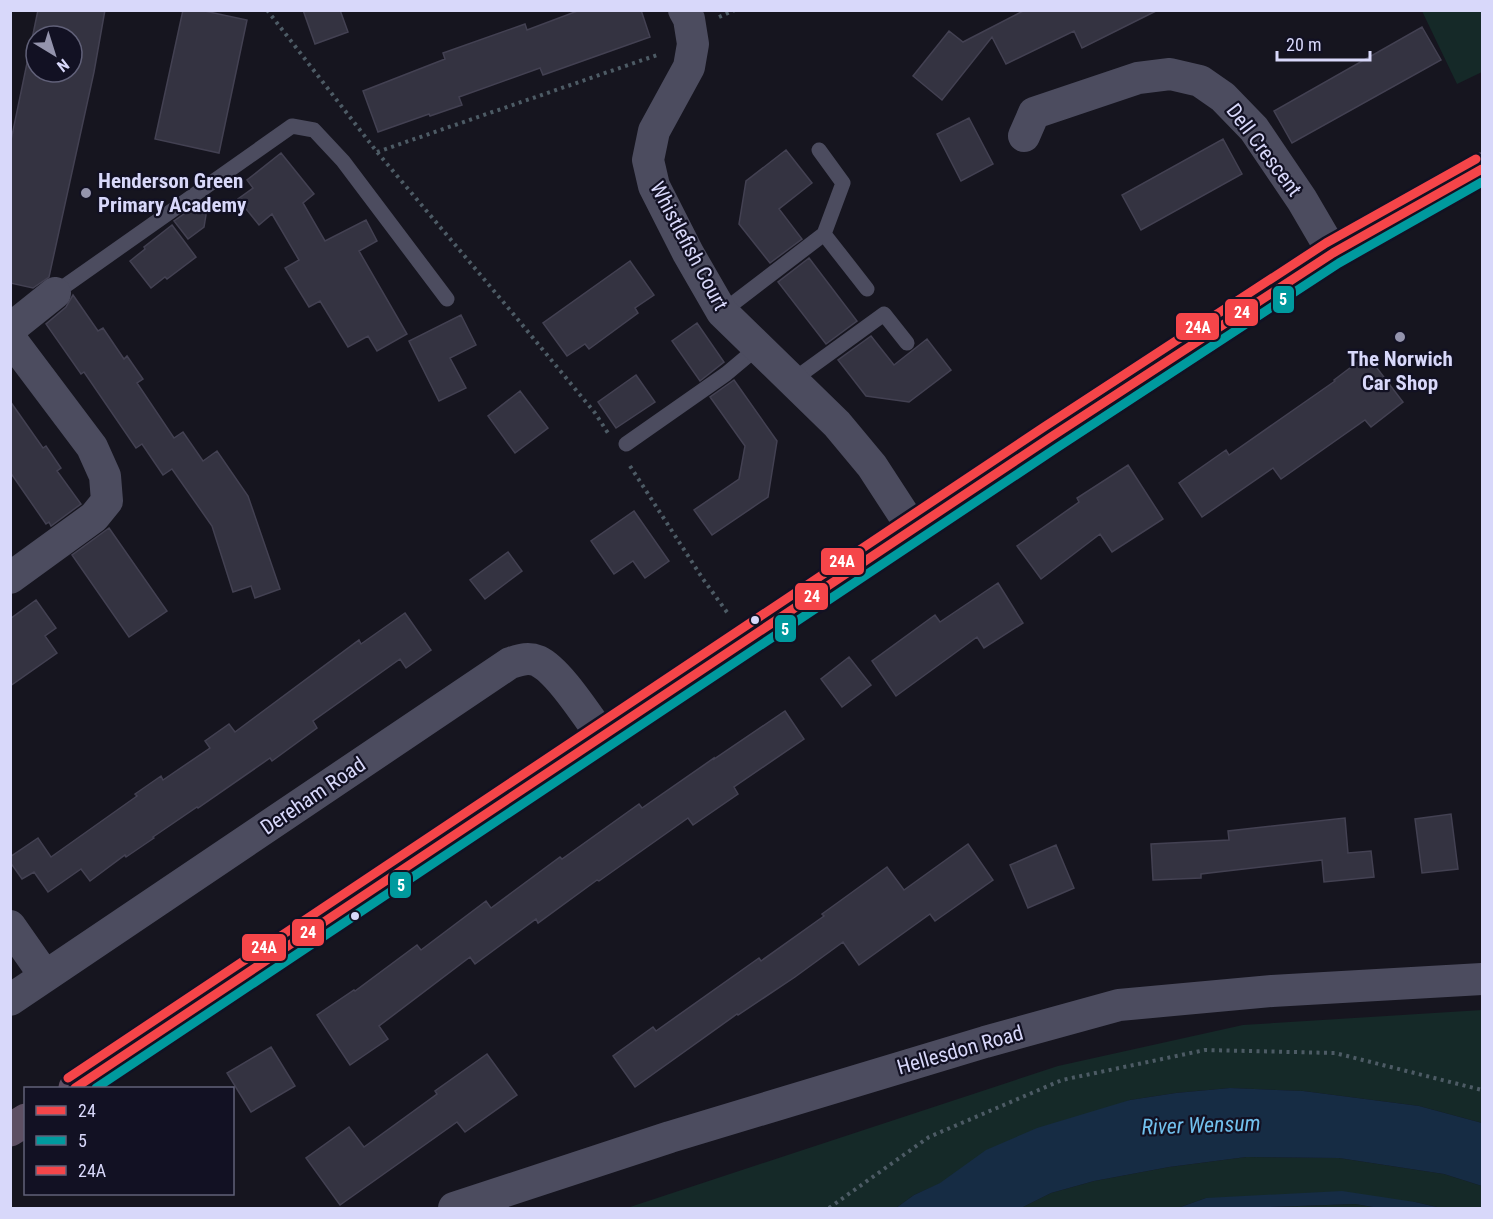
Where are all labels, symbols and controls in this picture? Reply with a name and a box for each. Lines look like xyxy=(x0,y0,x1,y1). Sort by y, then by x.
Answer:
north arrow xyxy=(24,24,84,84)
scale bar xyxy=(1277,24,1370,62)
text: 20 m xyxy=(1286,34,1321,55)
text: N xyxy=(53,55,73,76)
street label: Dell Crescent xyxy=(1221,99,1307,201)
place label: Henderson Green Primary Academy xyxy=(98,169,247,217)
street label: Whistlefish Court xyxy=(645,178,733,314)
marker: Henderson Green Primary Academy xyxy=(79,186,93,200)
line badge: 5 xyxy=(1272,285,1295,314)
text: 5 xyxy=(1279,290,1287,309)
line badge: 24 xyxy=(1224,298,1259,327)
text: 24 xyxy=(1234,303,1250,322)
line badge: 24A xyxy=(1175,312,1220,341)
text: 24A xyxy=(1185,318,1211,337)
marker: The Norwich Car Shop xyxy=(1393,330,1407,344)
place label: The Norwich Car Shop xyxy=(1347,347,1453,395)
line badge: 24A xyxy=(820,547,865,576)
text: 24A xyxy=(829,552,855,571)
line badge: 24 xyxy=(794,582,829,611)
text: 24 xyxy=(804,587,820,606)
unlabelled marker xyxy=(749,614,761,626)
line badge: 5 xyxy=(774,614,797,643)
text: 5 xyxy=(781,620,789,639)
street label: Dereham Road xyxy=(256,752,370,840)
line badge: 5 xyxy=(389,871,412,899)
text: 5 xyxy=(397,876,405,895)
unlabelled marker xyxy=(349,910,361,922)
line badge: 24 xyxy=(291,918,325,947)
text: 24 xyxy=(300,923,316,942)
line badge: 24A xyxy=(241,933,287,962)
text: 24A xyxy=(251,938,277,957)
street label: Hellesdon Road xyxy=(894,1021,1026,1079)
legend xyxy=(24,1087,234,1195)
text: 24 xyxy=(78,1100,96,1121)
water label: River Wensum xyxy=(1141,1110,1261,1140)
text: 5 xyxy=(78,1130,87,1151)
text: 24A xyxy=(78,1160,107,1181)

